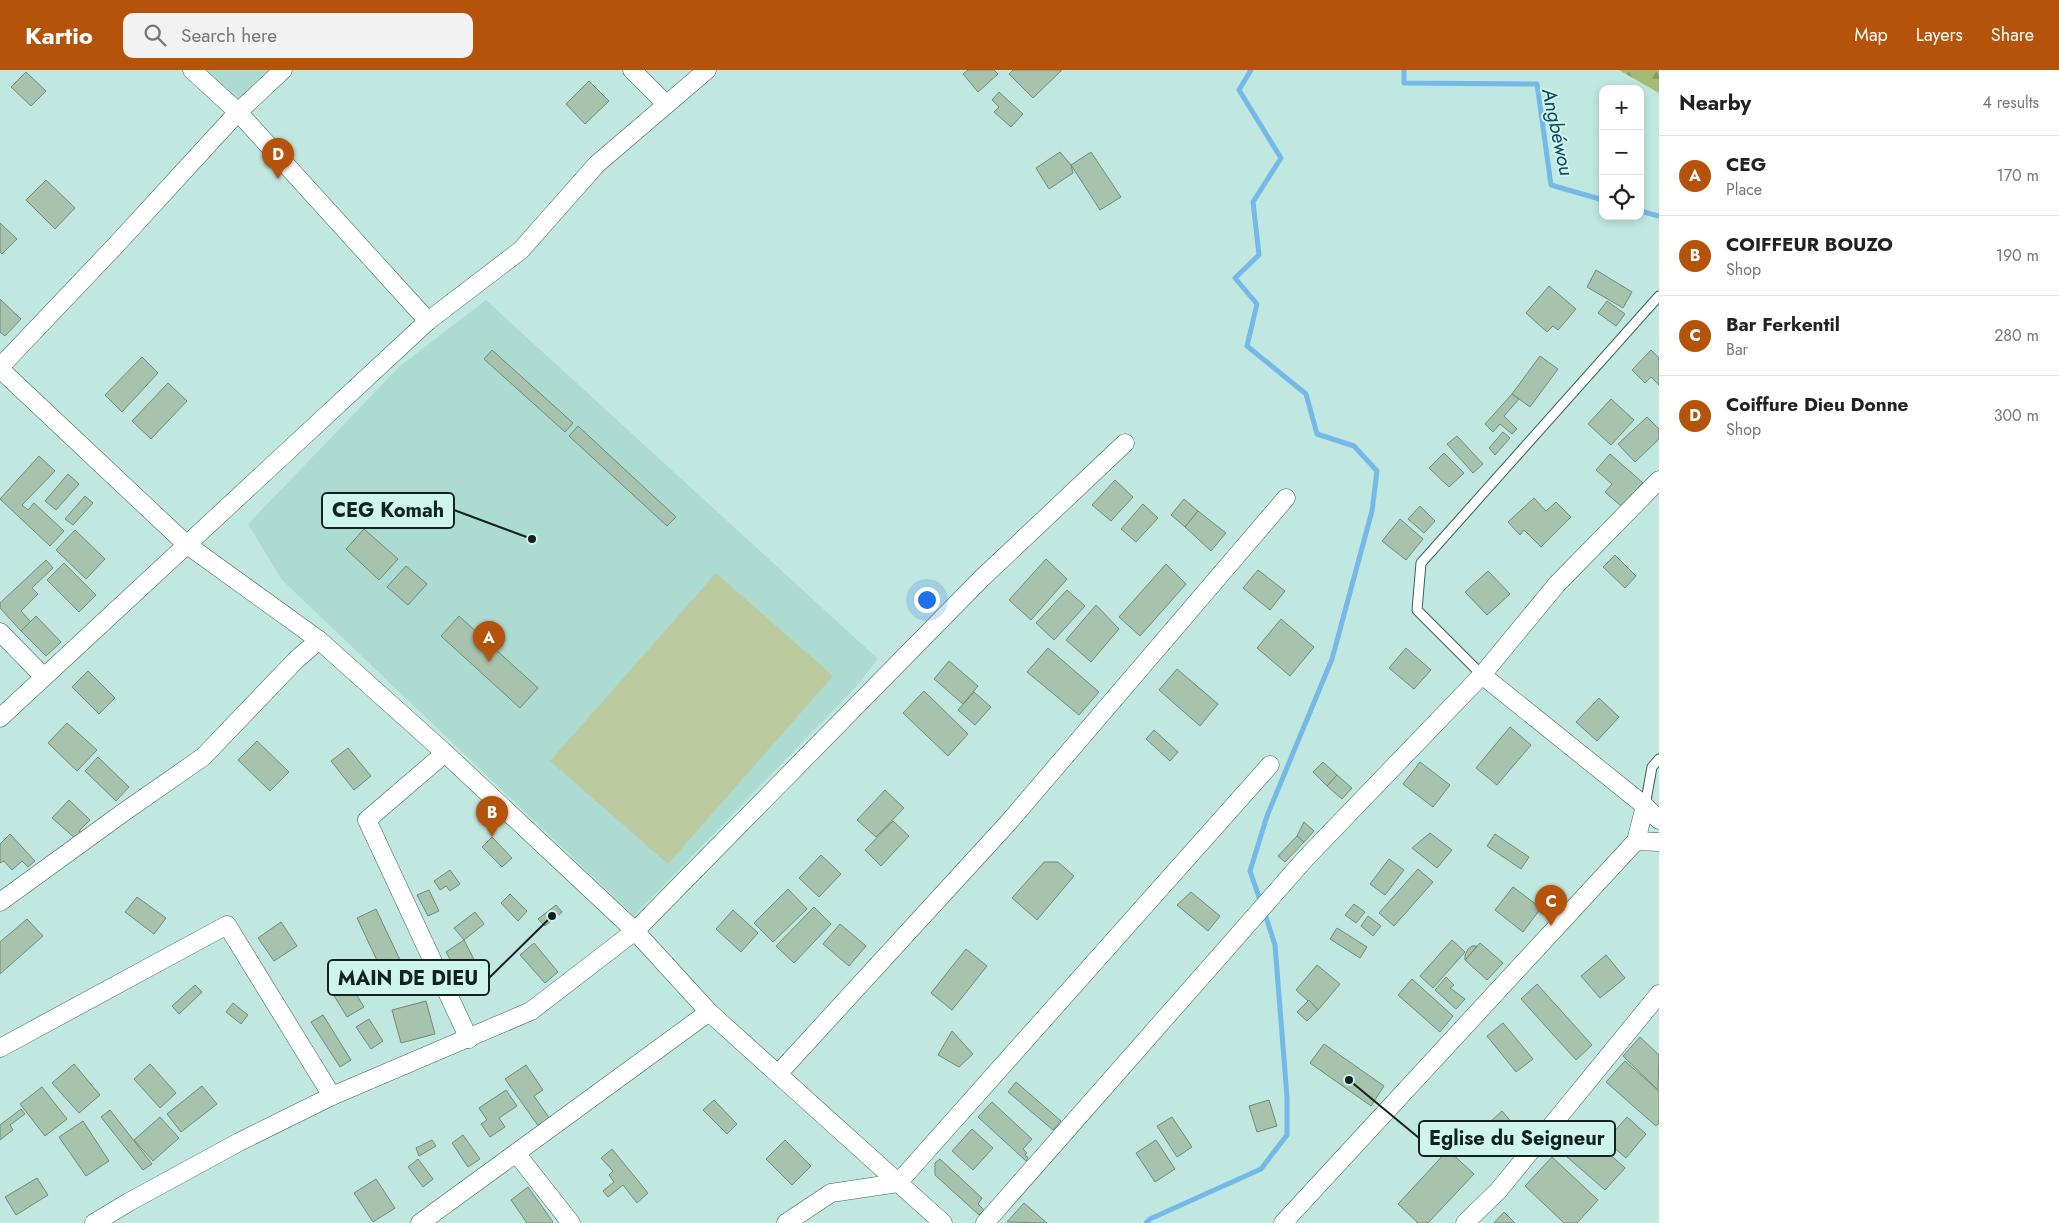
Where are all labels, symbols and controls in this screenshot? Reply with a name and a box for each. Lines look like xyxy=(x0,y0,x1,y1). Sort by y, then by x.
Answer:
search box xyxy=(123,13,473,58)
text: Kartio xyxy=(25,18,93,53)
icon: search xyxy=(141,21,169,49)
text: Search here xyxy=(181,22,277,49)
text: Map xyxy=(1854,22,1888,48)
text: Layers xyxy=(1916,22,1963,48)
text: Share xyxy=(1991,22,2034,48)
water label: Angbéwou xyxy=(1534,85,1581,178)
map controls xyxy=(1599,85,1644,220)
button: + xyxy=(1599,85,1644,130)
text: Nearby xyxy=(1679,88,1751,118)
text: 4 results xyxy=(1983,91,2039,114)
button: − xyxy=(1599,130,1644,175)
pin: D xyxy=(262,138,294,179)
text: CEG xyxy=(1726,151,1766,178)
text: A xyxy=(1689,164,1701,187)
text: 170 m xyxy=(1997,164,2039,187)
button: locate xyxy=(1599,175,1644,220)
text: Place xyxy=(1726,178,1762,201)
text: COIFFEUR BOUZO xyxy=(1726,231,1893,258)
text: B xyxy=(1690,244,1700,267)
text: 190 m xyxy=(1996,244,2039,267)
text: Shop xyxy=(1726,258,1761,281)
text: Bar Ferkentil xyxy=(1726,311,1840,338)
text: C xyxy=(1689,324,1701,347)
text: 280 m xyxy=(1994,324,2039,347)
text: Bar xyxy=(1726,338,1748,361)
text: Coiffure Dieu Donne xyxy=(1726,391,1908,418)
text: D xyxy=(1689,404,1701,427)
text: 300 m xyxy=(1994,404,2039,427)
text: Shop xyxy=(1726,418,1761,441)
callout: CEG Komah xyxy=(322,493,454,528)
text: CEG Komah xyxy=(332,496,444,525)
your location xyxy=(914,587,940,613)
pin: A xyxy=(473,621,505,662)
pin: B xyxy=(476,796,508,837)
pin: C xyxy=(1535,885,1567,926)
callout: MAIN DE DIEU xyxy=(328,960,489,995)
text: MAIN DE DIEU xyxy=(338,964,478,993)
callout: Eglise du Seigneur xyxy=(1419,1121,1615,1156)
text: Eglise du Seigneur xyxy=(1429,1124,1606,1153)

